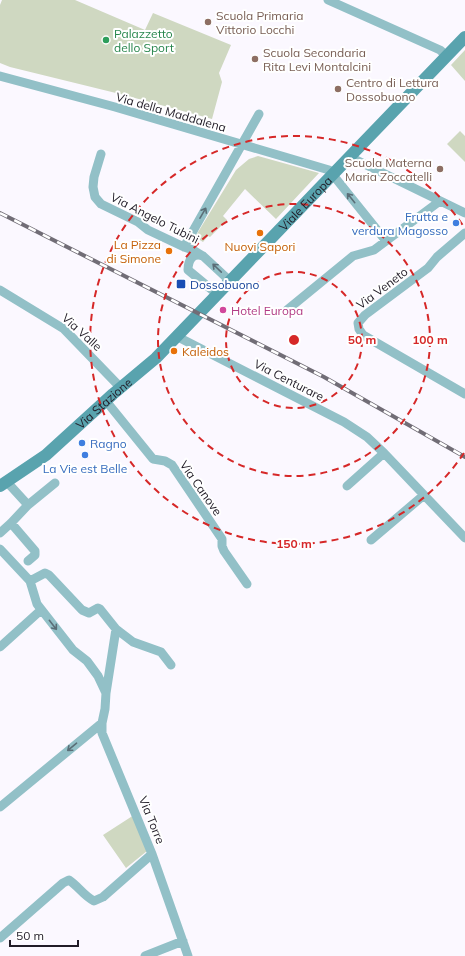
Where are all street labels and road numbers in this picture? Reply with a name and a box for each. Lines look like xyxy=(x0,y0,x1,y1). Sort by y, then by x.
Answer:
street label: Via della Maddalena xyxy=(114,89,228,135)
street label: Viale Europa xyxy=(275,173,335,234)
street label: Via Angelo Tubini xyxy=(108,189,202,247)
street label: Via Veneto xyxy=(353,264,411,312)
street label: Via Valle xyxy=(59,310,105,354)
street label: Via Centurare xyxy=(252,356,326,404)
street label: Via Stazione xyxy=(72,374,135,432)
street label: Via Canove xyxy=(177,458,225,518)
street label: Via Torre xyxy=(136,794,168,846)

